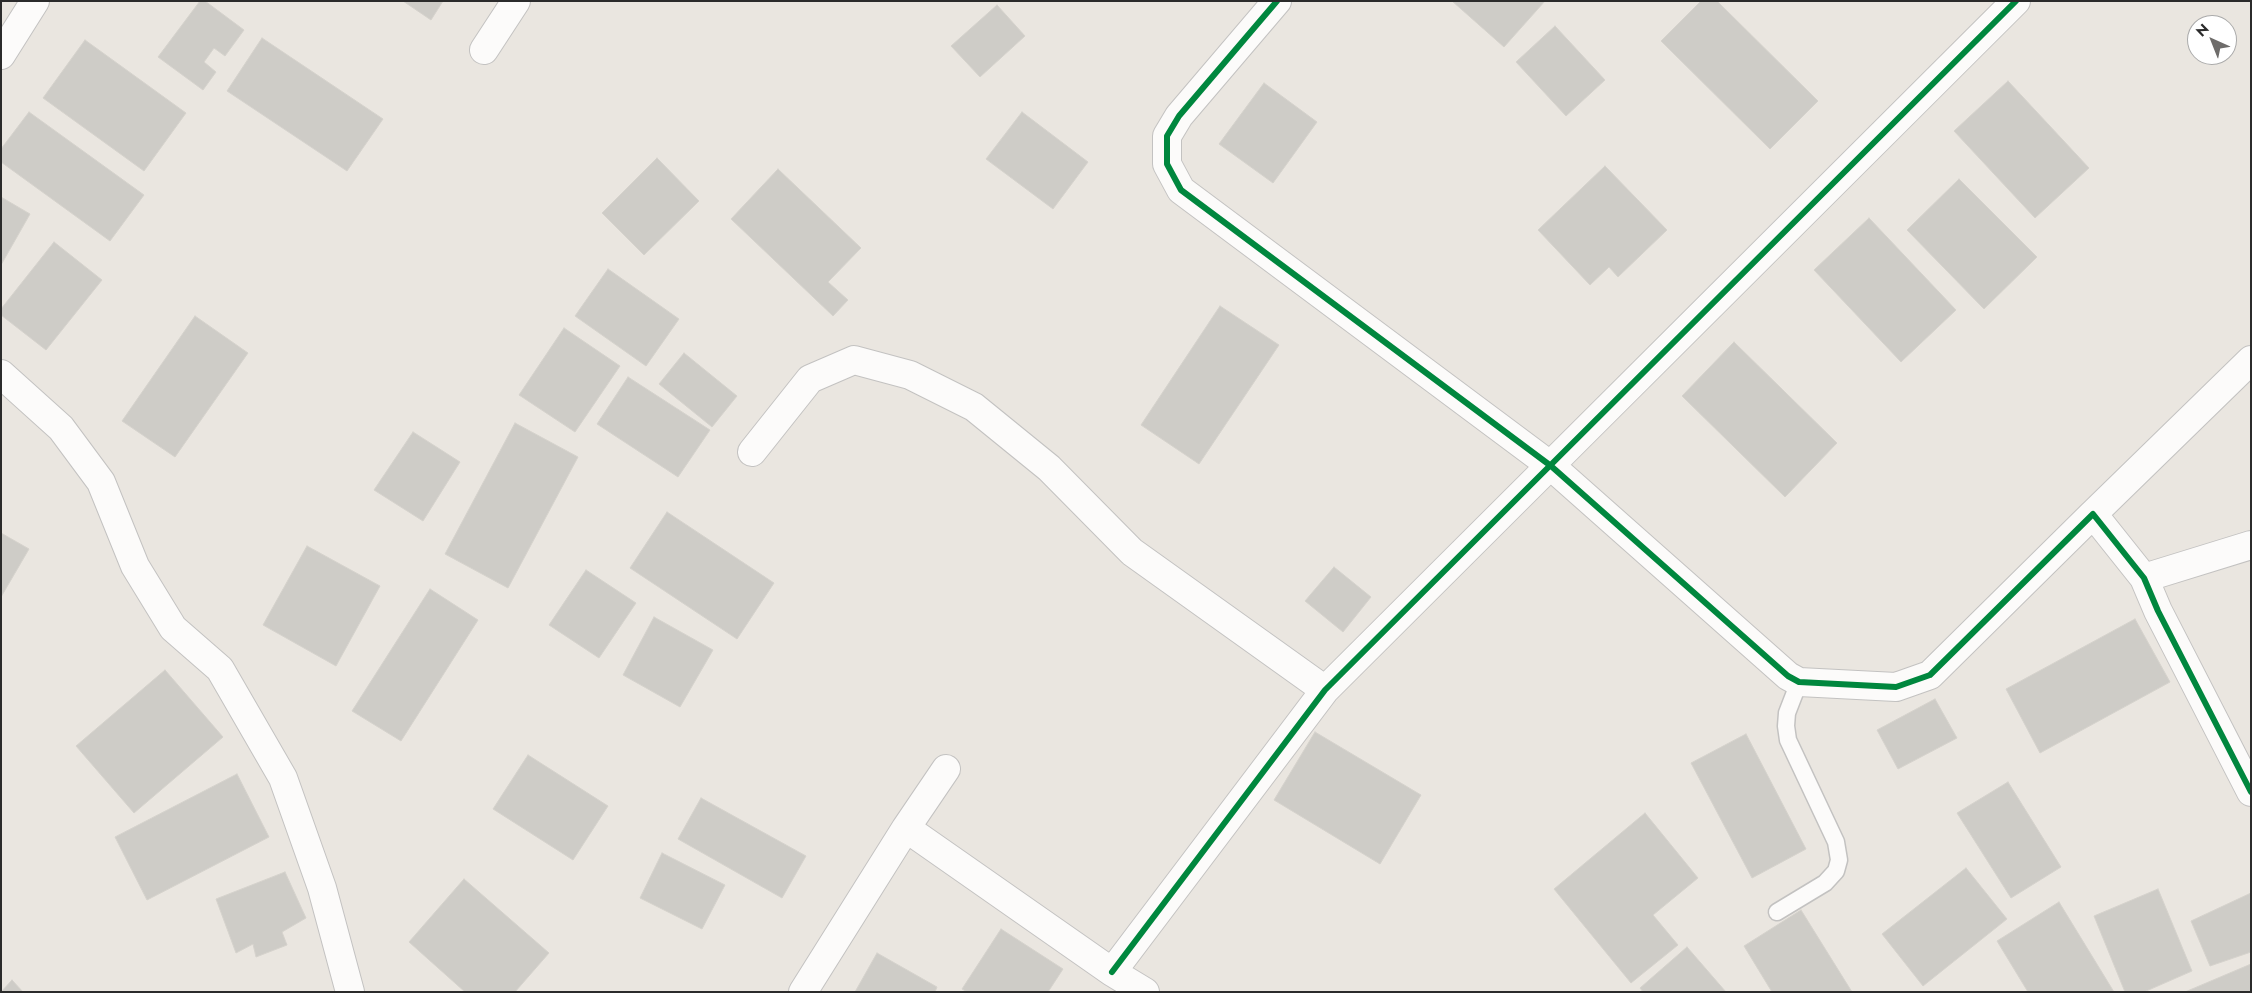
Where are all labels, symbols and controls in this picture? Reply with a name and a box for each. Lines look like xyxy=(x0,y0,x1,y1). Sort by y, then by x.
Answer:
north arrow xyxy=(2187,15,2237,65)
text: N xyxy=(2191,19,2213,41)

